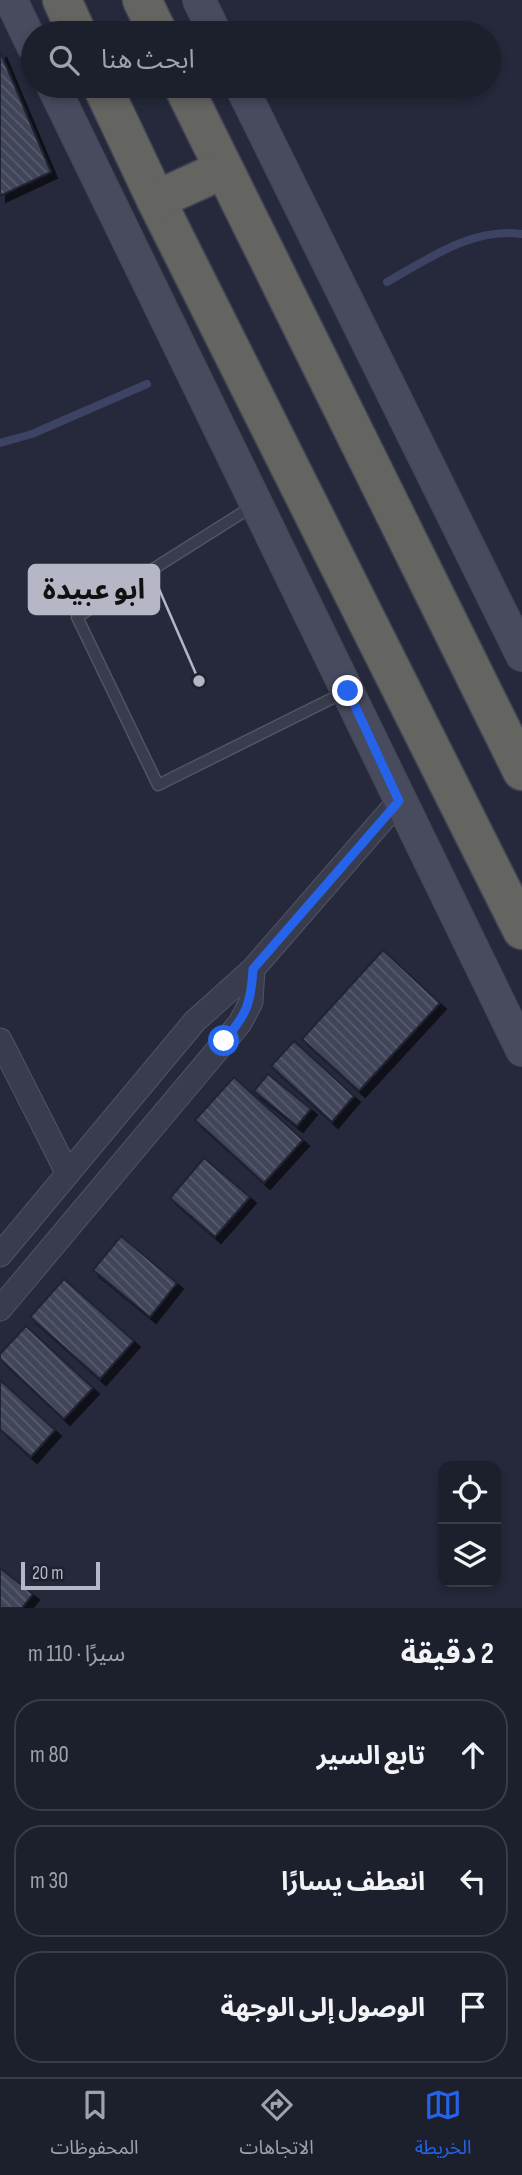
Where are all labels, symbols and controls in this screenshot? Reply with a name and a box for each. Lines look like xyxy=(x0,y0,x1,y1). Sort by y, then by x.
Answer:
search box xyxy=(21,21,501,98)
icon: search xyxy=(45,41,83,79)
text: ابحث هنا xyxy=(101,45,195,76)
callout: ابو عبيدة xyxy=(29,565,159,614)
text: ابو عبيدة xyxy=(43,574,145,607)
route end xyxy=(332,675,363,706)
route start xyxy=(208,1025,239,1056)
map controls xyxy=(438,1461,501,1587)
button: locate xyxy=(438,1461,501,1524)
button: layers xyxy=(438,1524,501,1587)
scale bar xyxy=(21,1559,100,1591)
text: 20 m xyxy=(32,1562,64,1585)
text: 2 دقيقة xyxy=(401,1636,494,1672)
text: سيرًا · 110 m xyxy=(28,1640,125,1668)
icon: ahead xyxy=(454,1736,492,1774)
text: 80 m xyxy=(30,1741,69,1769)
text: تابع السير xyxy=(317,1741,425,1772)
icon: left xyxy=(454,1862,492,1900)
text: 30 m xyxy=(30,1867,68,1895)
text: انعطف يسارًا xyxy=(281,1867,425,1898)
icon: arrive xyxy=(454,1988,492,2026)
text: الوصول إلى الوجهة xyxy=(221,1993,425,2024)
tab: المحفوظات xyxy=(50,2086,139,2168)
tab: الاتجاهات xyxy=(240,2086,314,2168)
tab: الخريطة xyxy=(415,2086,472,2168)

